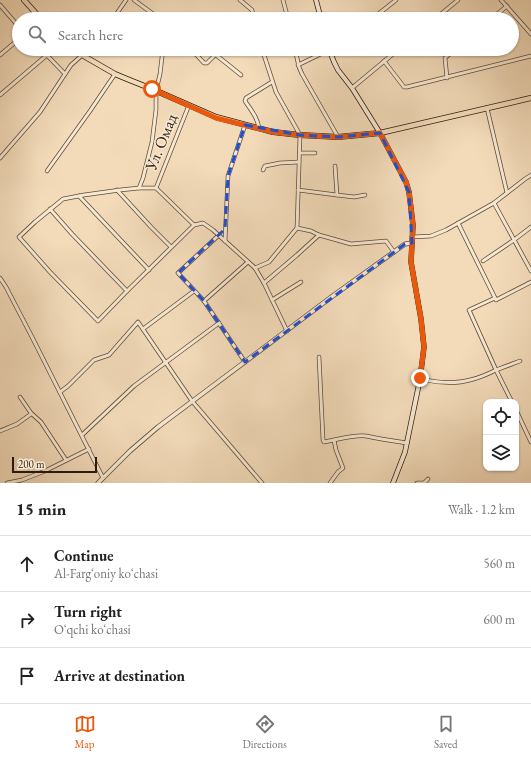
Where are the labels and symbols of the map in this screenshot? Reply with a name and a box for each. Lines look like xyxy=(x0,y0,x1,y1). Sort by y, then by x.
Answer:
route start xyxy=(143,80,161,98)
street label: Ул. Омад xyxy=(140,110,182,174)
route end xyxy=(411,369,429,387)
scale bar xyxy=(12,455,97,474)

